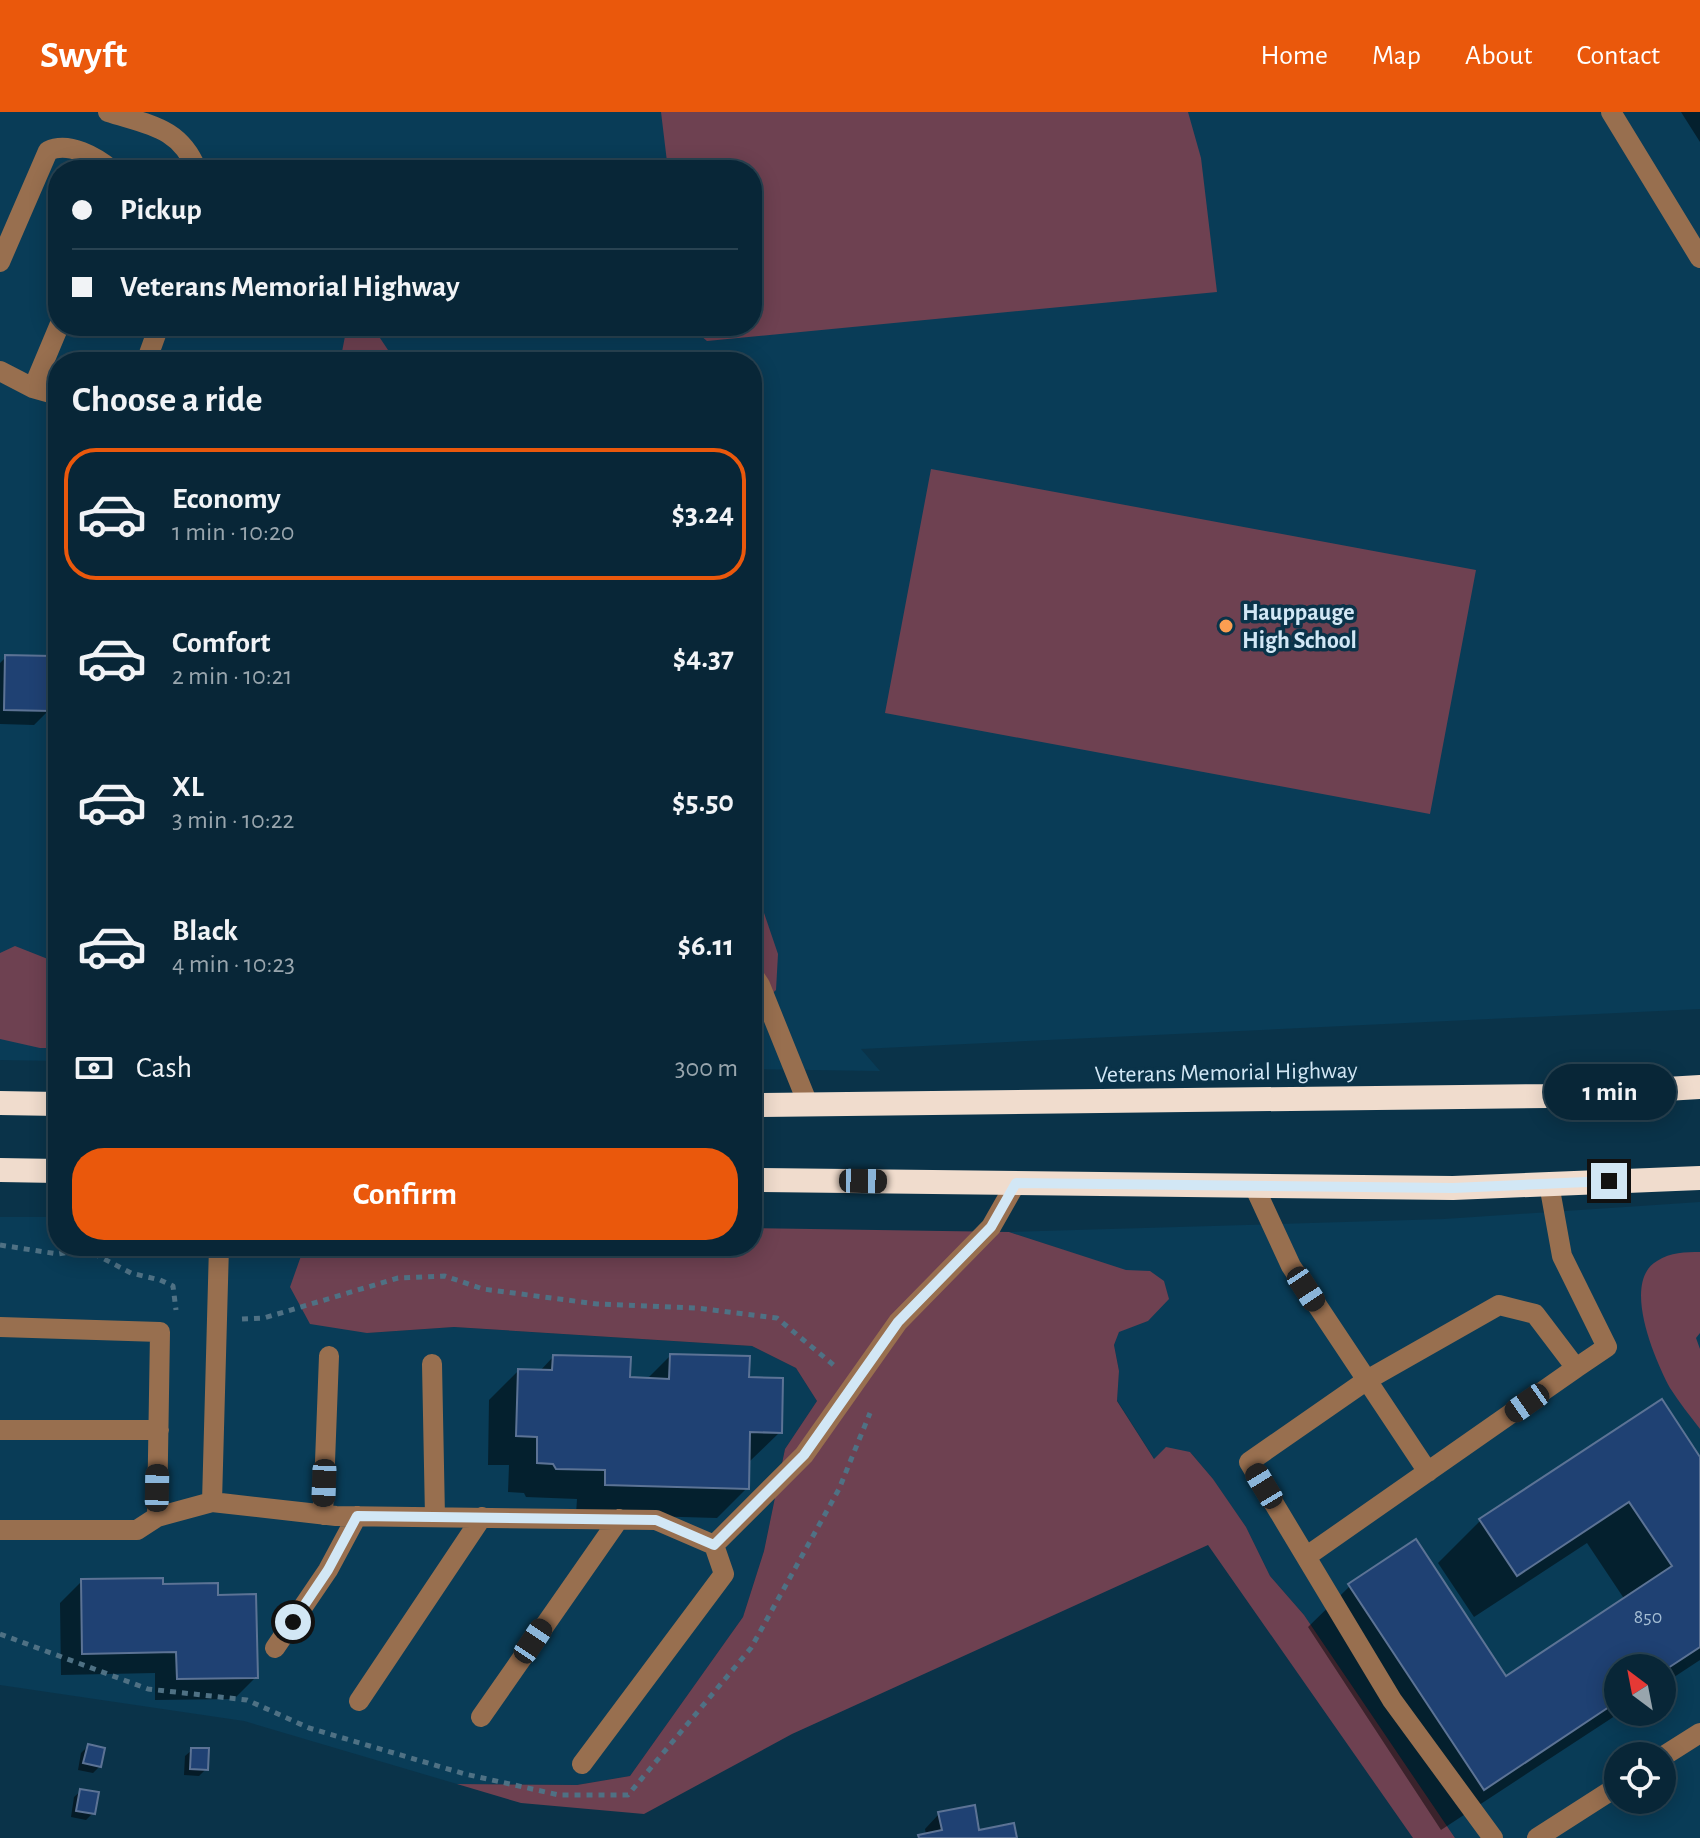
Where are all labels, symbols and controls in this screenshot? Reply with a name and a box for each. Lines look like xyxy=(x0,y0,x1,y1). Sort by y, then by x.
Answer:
text: Swyft xyxy=(40,37,127,75)
text: Home xyxy=(1261,42,1328,70)
text: Map xyxy=(1372,42,1421,70)
text: About xyxy=(1465,42,1533,70)
text: Contact xyxy=(1577,42,1660,70)
text: Pickup xyxy=(120,195,202,225)
text: Veterans Memorial Highway xyxy=(120,272,460,302)
text: Choose a ride xyxy=(72,382,262,418)
icon: car xyxy=(76,478,148,550)
text: Economy xyxy=(172,484,281,514)
text: $3.24 xyxy=(671,499,734,529)
text: 1 min · 10:20 xyxy=(172,519,294,545)
place label: Hauppauge High School xyxy=(1242,601,1357,653)
marker: Hauppauge High School xyxy=(1217,617,1235,635)
icon: car xyxy=(76,622,148,694)
text: Comfort xyxy=(172,628,271,658)
text: $4.37 xyxy=(673,643,734,673)
text: 2 min · 10:21 xyxy=(172,663,293,689)
icon: car xyxy=(76,766,148,838)
text: XL xyxy=(172,772,204,802)
text: $5.50 xyxy=(672,787,734,817)
text: 3 min · 10:22 xyxy=(172,807,294,833)
icon: car xyxy=(76,910,148,982)
text: Black xyxy=(172,916,238,946)
text: $6.11 xyxy=(678,931,734,961)
text: 4 min · 10:23 xyxy=(172,951,295,977)
icon: cash xyxy=(72,1046,116,1090)
text: Cash xyxy=(136,1053,192,1083)
text: 300 m xyxy=(675,1055,738,1081)
street label: Veterans Memorial Highway xyxy=(1094,1059,1358,1087)
callout: 1 min xyxy=(1543,1065,1675,1121)
text: 1 min xyxy=(1583,1079,1637,1105)
button: Confirm xyxy=(72,1148,738,1240)
route end xyxy=(1591,1163,1627,1199)
car xyxy=(839,1169,887,1193)
car xyxy=(1283,1262,1329,1316)
car xyxy=(1500,1379,1554,1427)
car xyxy=(311,1459,337,1507)
car xyxy=(1241,1459,1287,1513)
car xyxy=(145,1464,169,1512)
route start xyxy=(275,1604,311,1640)
house number: 850 xyxy=(1634,1607,1662,1627)
car xyxy=(510,1614,556,1668)
north arrow xyxy=(1604,1654,1676,1726)
map controls xyxy=(1604,1654,1676,1814)
button: locate xyxy=(1604,1742,1676,1814)

